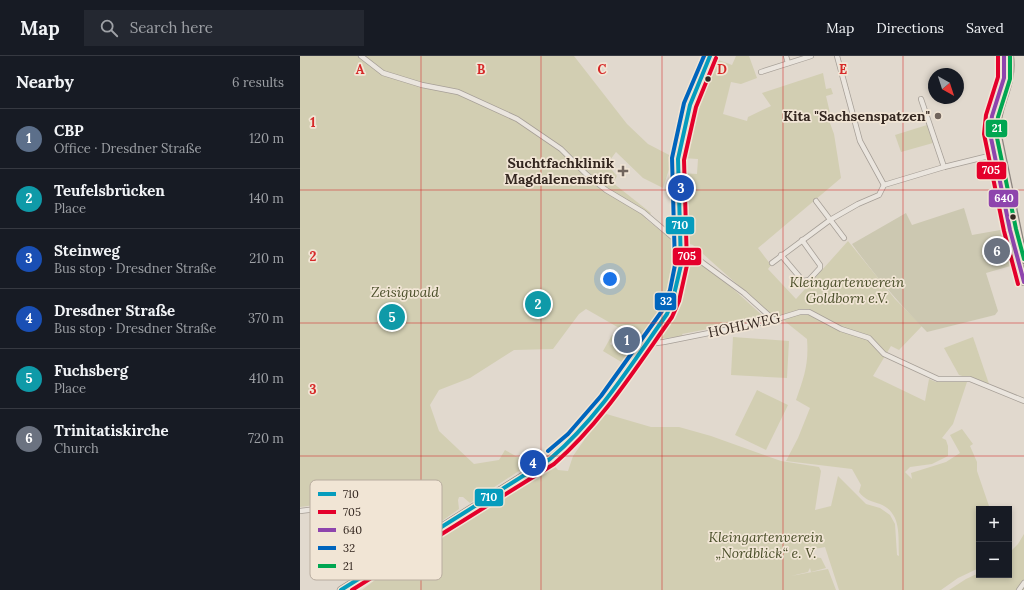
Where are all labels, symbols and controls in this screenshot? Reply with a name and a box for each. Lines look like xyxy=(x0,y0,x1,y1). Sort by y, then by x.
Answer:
search box xyxy=(84,10,364,46)
text: Map xyxy=(20,16,60,40)
icon: search xyxy=(98,17,120,39)
text: Search here xyxy=(130,18,213,37)
text: Map xyxy=(826,19,854,37)
text: Directions xyxy=(876,19,944,37)
text: Saved xyxy=(966,19,1004,37)
text: A xyxy=(356,61,365,78)
text: B xyxy=(477,61,486,78)
text: C xyxy=(598,61,607,78)
text: D xyxy=(717,61,727,78)
text: E xyxy=(839,61,847,78)
north arrow xyxy=(928,68,964,104)
text: Nearby xyxy=(16,71,74,93)
text: 6 results xyxy=(232,74,284,91)
unlabelled marker xyxy=(703,74,713,84)
place label: Kita "Sachsenspatzen" xyxy=(783,107,930,125)
marker: Kita "Sachsenspatzen" xyxy=(933,111,943,121)
text: 1 xyxy=(310,114,316,131)
line badge: 21 xyxy=(985,119,1008,138)
text: CBP xyxy=(54,121,84,140)
text: 21 xyxy=(992,121,1003,135)
text: 1 xyxy=(26,130,32,147)
text: 120 m xyxy=(249,130,284,147)
text: Office · Dresdner Straße xyxy=(54,140,201,157)
place label: Suchtfachklinik Magdalenenstift xyxy=(504,154,615,188)
line badge: 705 xyxy=(976,161,1007,180)
text: 705 xyxy=(982,163,1000,177)
marker: Suchtfachklinik Magdalenenstift xyxy=(617,165,629,177)
pin: 3 xyxy=(668,173,694,203)
text: Teufelsbrücken xyxy=(54,181,165,200)
line badge: 640 xyxy=(988,189,1019,208)
text: 2 xyxy=(26,190,32,207)
text: 140 m xyxy=(249,190,284,207)
text: 640 xyxy=(994,191,1014,205)
text: Place xyxy=(54,200,86,217)
unlabelled marker xyxy=(1008,212,1018,222)
line badge: 710 xyxy=(665,216,695,235)
text: 710 xyxy=(672,218,688,232)
pin: 6 xyxy=(984,236,1010,266)
text: Steinweg xyxy=(54,241,120,260)
line badge: 705 xyxy=(672,247,702,266)
text: 2 xyxy=(310,248,317,265)
text: 705 xyxy=(678,249,696,263)
text: 3 xyxy=(25,250,33,267)
text: 210 m xyxy=(249,250,284,267)
text: Bus stop · Dresdner Straße xyxy=(54,260,216,277)
your location xyxy=(600,269,620,289)
park label: Kleingartenverein Goldborn e.V. xyxy=(790,273,905,307)
park label: Zeisigwald xyxy=(371,283,439,301)
pin: 2 xyxy=(525,289,551,319)
line badge: 32 xyxy=(654,292,677,311)
text: 32 xyxy=(660,294,672,308)
text: Dresdner Straße xyxy=(54,301,175,320)
pin: 5 xyxy=(379,302,405,332)
street label: HOHLWEG xyxy=(706,309,782,341)
text: 4 xyxy=(25,310,33,327)
text: 370 m xyxy=(248,310,284,327)
text: Bus stop · Dresdner Straße xyxy=(54,320,216,337)
pin: 1 xyxy=(614,325,640,355)
text: Fuchsberg xyxy=(54,361,128,380)
text: 5 xyxy=(25,370,33,387)
text: 410 m xyxy=(249,370,284,387)
text: Place xyxy=(54,380,86,397)
text: 3 xyxy=(309,381,317,398)
text: Trinitatiskirche xyxy=(54,421,169,440)
text: 6 xyxy=(25,430,33,447)
text: 720 m xyxy=(248,430,284,447)
text: Church xyxy=(54,440,99,457)
pin: 4 xyxy=(520,448,546,478)
legend xyxy=(310,480,442,580)
text: 710 xyxy=(343,487,359,501)
line badge: 710 xyxy=(474,488,504,507)
text: 710 xyxy=(481,490,497,504)
text: 705 xyxy=(343,505,361,519)
map controls xyxy=(976,506,1012,578)
button: + xyxy=(976,506,1012,542)
text: 640 xyxy=(343,523,362,537)
park label: Kleingartenverein „Nordblick“ e. V. xyxy=(709,528,824,562)
text: 32 xyxy=(343,541,355,555)
button: − xyxy=(976,542,1012,578)
text: 21 xyxy=(343,559,353,573)

